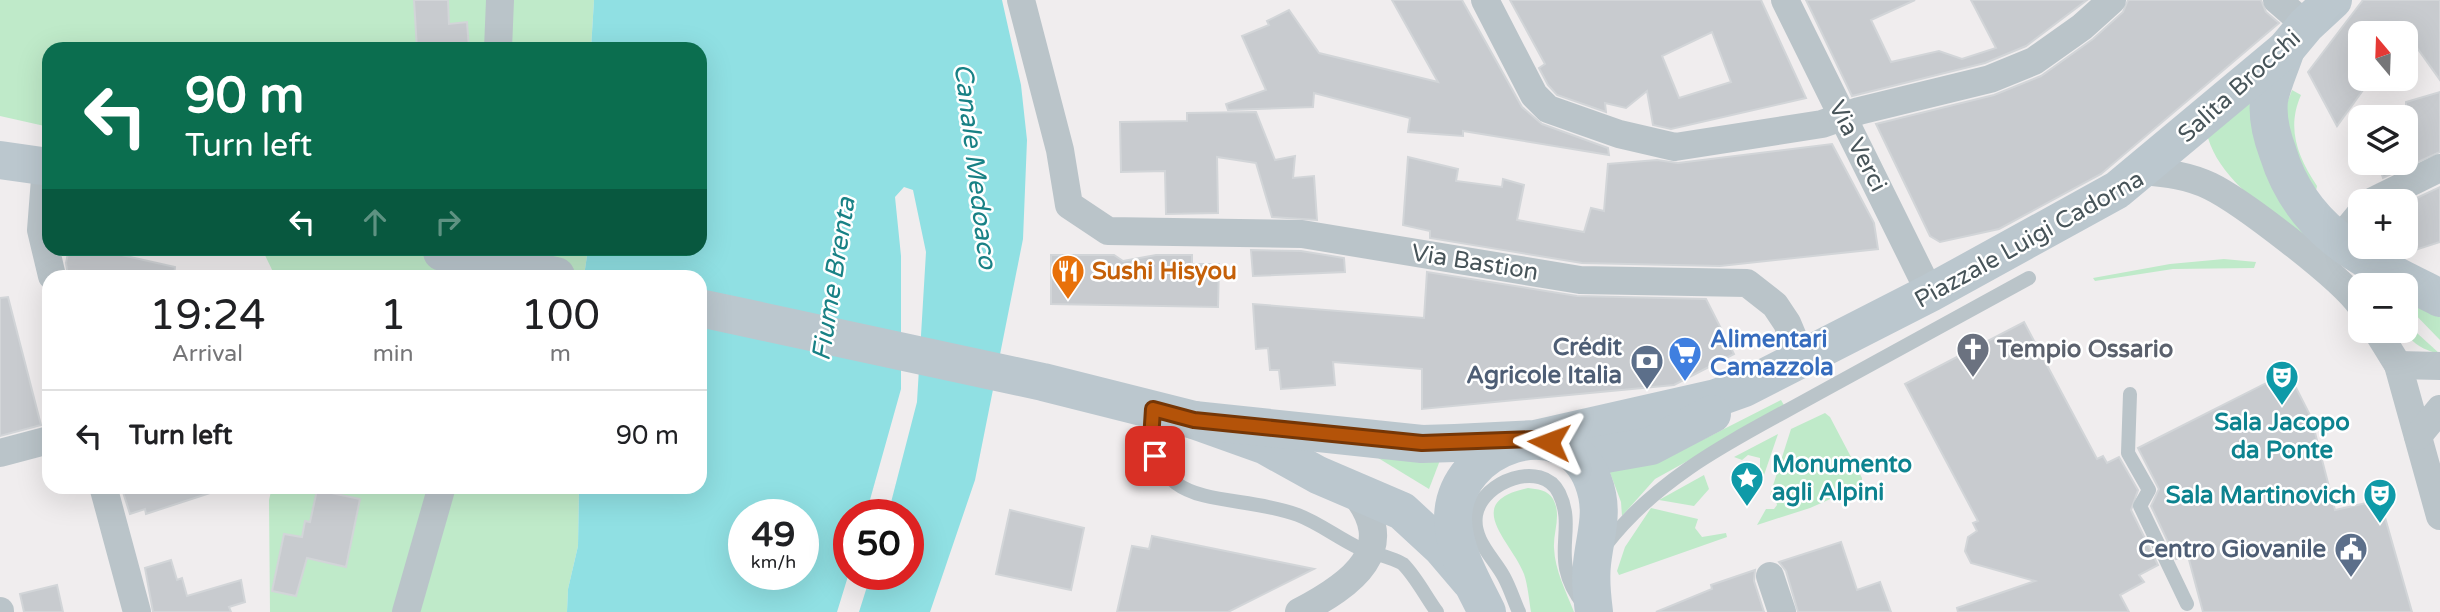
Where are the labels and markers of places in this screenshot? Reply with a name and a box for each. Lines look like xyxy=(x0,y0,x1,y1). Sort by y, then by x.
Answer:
restaurant icon: Sushi Hisyou xyxy=(1049,252,1087,301)
place label: Sushi Hisyou xyxy=(1092,257,1237,286)
place label: Alimentari Camazzola xyxy=(1710,325,1834,382)
church icon: Tempio Ossario xyxy=(1954,330,1992,379)
place label: Crédit Agricole Italia xyxy=(1466,333,1623,390)
supermarket icon: Alimentari Camazzola xyxy=(1666,334,1704,383)
place label: Tempio Ossario xyxy=(1996,335,2173,364)
bank icon: Crédit Agricole Italia xyxy=(1628,342,1666,391)
theatre icon: Sala Jacopo da Ponte xyxy=(2263,358,2301,407)
place label: Sala Jacopo da Ponte xyxy=(2214,408,2350,465)
pin xyxy=(1125,426,1185,486)
place label: Monumento agli Alpini xyxy=(1772,450,1912,507)
place icon: Monumento agli Alpini xyxy=(1728,459,1766,508)
theatre icon: Sala Martinovich xyxy=(2361,476,2399,525)
place label: Sala Martinovich xyxy=(2166,481,2356,510)
public building icon: Centro Giovanile xyxy=(2332,530,2370,579)
place label: Centro Giovanile xyxy=(2138,535,2326,564)

